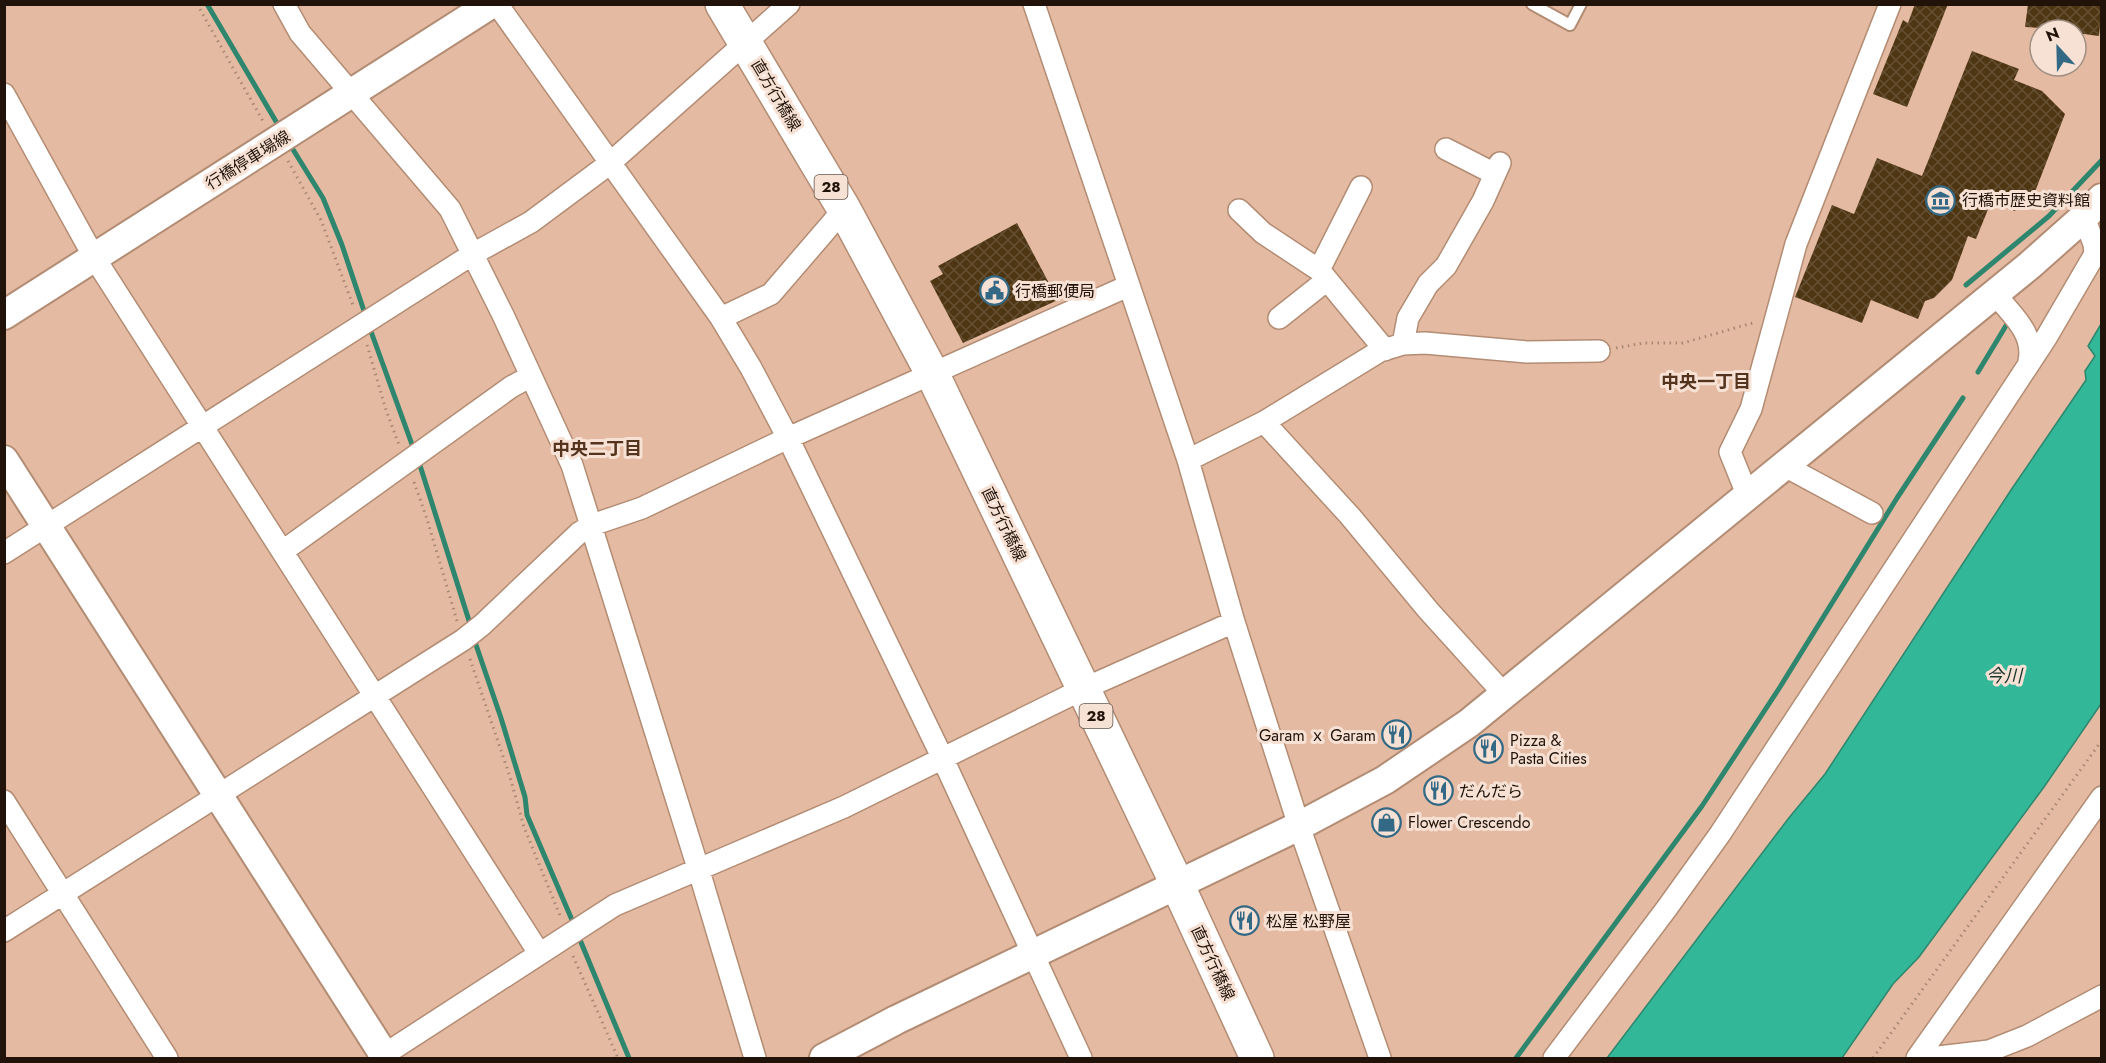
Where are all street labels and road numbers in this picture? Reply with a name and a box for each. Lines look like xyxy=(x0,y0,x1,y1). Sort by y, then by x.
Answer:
street label: 直方行橋線 xyxy=(746,55,806,135)
street label: 行橋停車場線 xyxy=(201,125,295,195)
road number: 28 xyxy=(814,175,848,199)
street label: 直方行橋線 xyxy=(976,483,1032,565)
road number: 28 xyxy=(1080,704,1112,728)
street label: 直方行橋線 xyxy=(1186,922,1240,1004)

